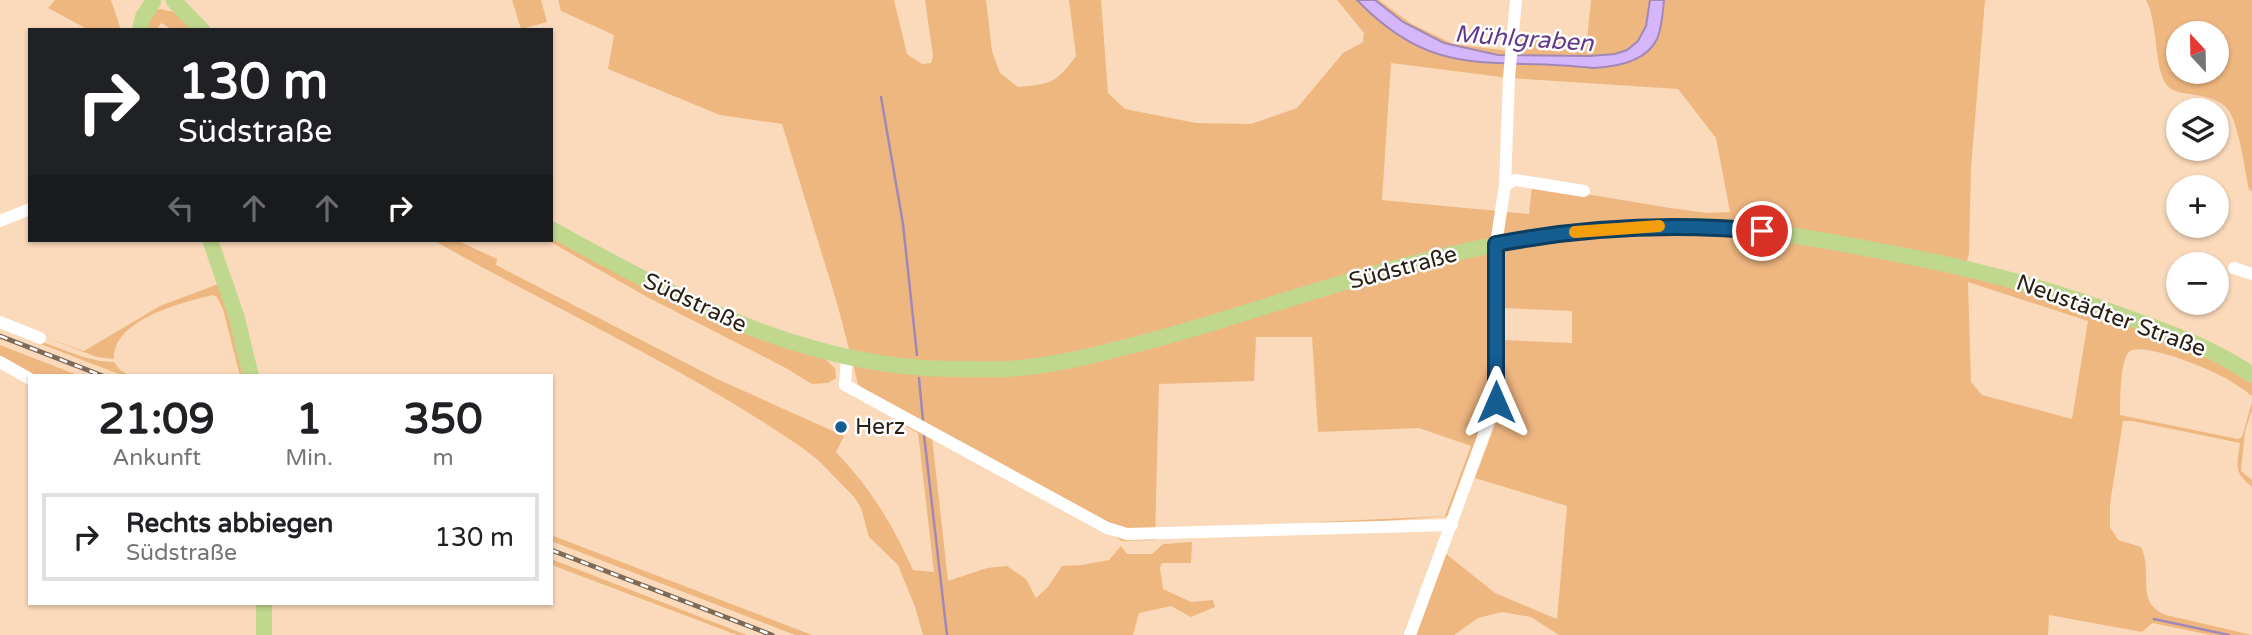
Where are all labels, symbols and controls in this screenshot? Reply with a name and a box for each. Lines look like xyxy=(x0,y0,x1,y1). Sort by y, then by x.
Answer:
water label: Mühlgraben xyxy=(1454,20,1596,58)
north arrow xyxy=(2166,21,2230,84)
map controls xyxy=(2166,21,2229,315)
text: 130 m xyxy=(178,53,328,112)
icon: right xyxy=(63,56,154,147)
button: layers xyxy=(2166,98,2229,161)
text: Südstraße xyxy=(178,113,332,151)
button: + xyxy=(2166,175,2229,238)
icon: left xyxy=(162,189,200,227)
icon: ahead xyxy=(235,189,273,227)
icon: ahead xyxy=(308,189,346,227)
icon: right xyxy=(381,189,419,227)
pin xyxy=(1732,201,1792,261)
icon: arrive xyxy=(1743,212,1781,250)
street label: Südstraße xyxy=(1346,240,1460,296)
button: − xyxy=(2166,252,2229,315)
street label: Südstraße xyxy=(639,267,751,339)
street label: Neustädter Straße xyxy=(2012,269,2210,363)
position arrow xyxy=(1459,365,1533,439)
text: 21:09 xyxy=(98,394,215,445)
text: 1 xyxy=(296,394,322,445)
text: 350 xyxy=(403,394,483,445)
place label: Herz xyxy=(855,413,905,441)
marker: Herz xyxy=(833,419,849,435)
text: Ankunft xyxy=(112,444,201,472)
text: Min. xyxy=(285,444,333,472)
text: m xyxy=(432,444,454,472)
text: Rechts abbiegen xyxy=(126,508,333,539)
icon: right xyxy=(67,518,105,556)
text: 130 m xyxy=(434,522,514,553)
text: Südstraße xyxy=(126,539,237,567)

